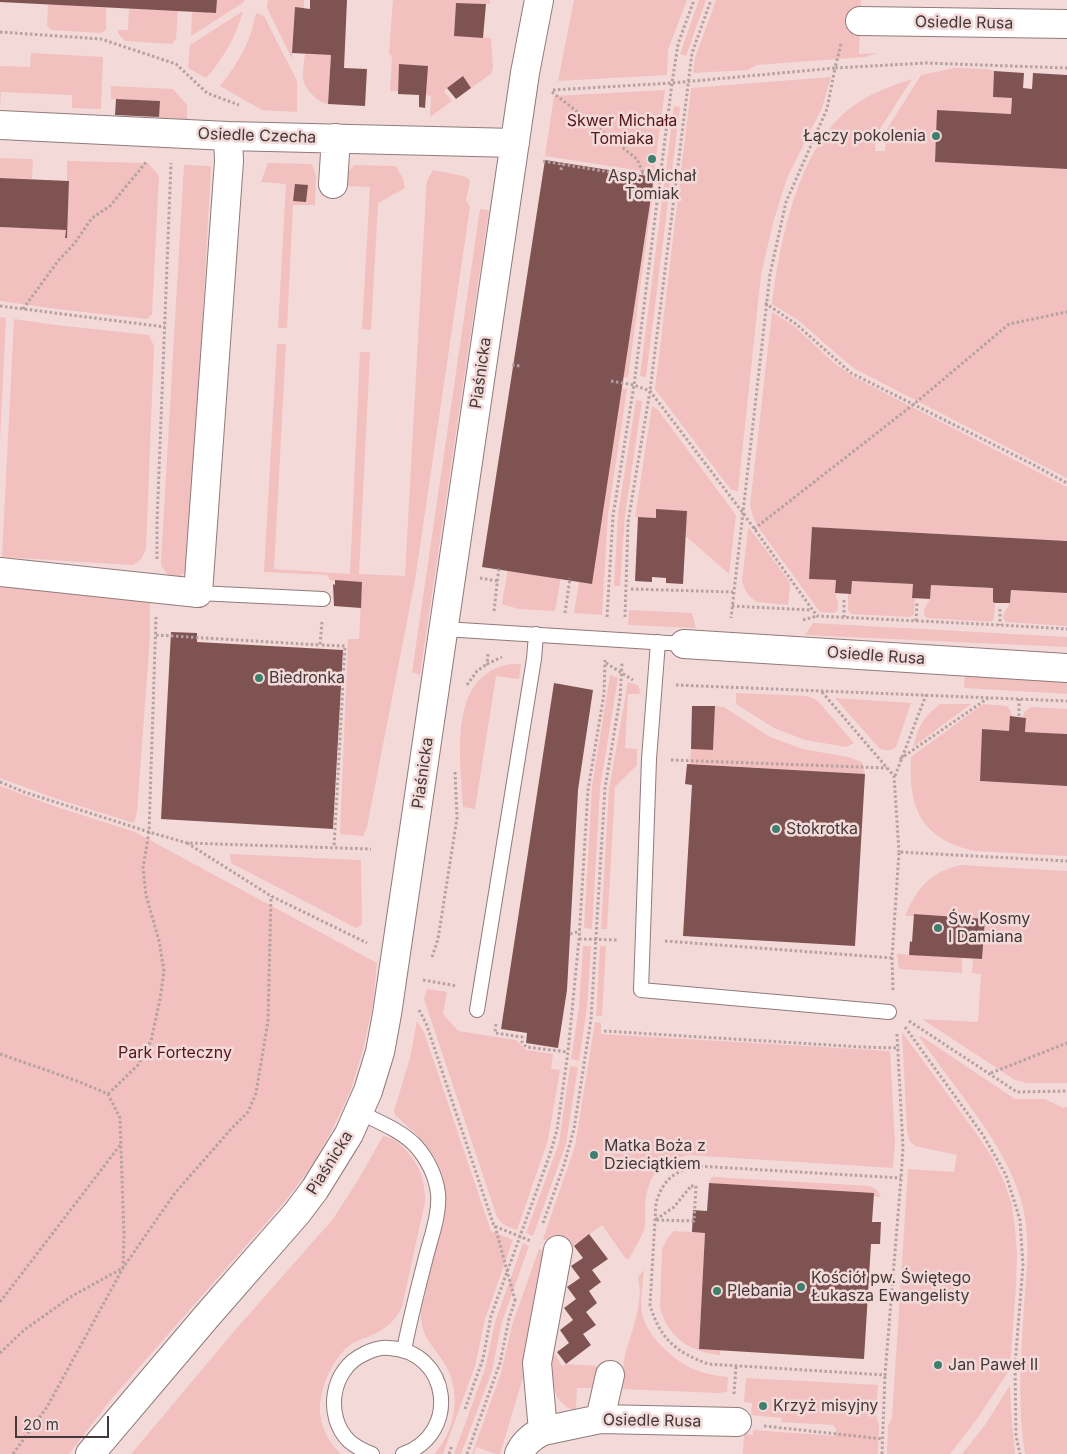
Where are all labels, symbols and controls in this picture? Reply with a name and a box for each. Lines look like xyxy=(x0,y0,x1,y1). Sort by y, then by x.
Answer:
street label: Osiedle Rusa xyxy=(915,13,1013,33)
park label: Skwer Michała Tomiaka xyxy=(567,111,677,149)
street label: Osiedle Czecha xyxy=(197,124,317,148)
place label: Łączy pokolenia xyxy=(803,126,926,146)
marker: Łączy pokolenia xyxy=(930,130,942,142)
marker: Asp. Michał Tomiak xyxy=(646,153,658,165)
place label: Asp. Michał Tomiak xyxy=(608,166,696,204)
street label: Piaśnicka xyxy=(467,336,495,410)
street label: Osiedle Rusa xyxy=(826,643,926,669)
place label: Biedronka xyxy=(269,668,345,688)
marker: Biedronka xyxy=(253,672,265,684)
street label: Piaśnicka xyxy=(409,736,437,810)
place label: Stokrotka xyxy=(786,819,858,839)
marker: Stokrotka xyxy=(770,823,782,835)
place label: Św. Kosmy I Damiana xyxy=(948,909,1030,947)
marker: Św. Kosmy I Damiana xyxy=(932,922,944,934)
park label: Park Forteczny xyxy=(118,1043,232,1063)
street label: Piaśnicka xyxy=(303,1127,357,1199)
place label: Matka Boża z Dzieciątkiem xyxy=(604,1136,706,1174)
marker: Matka Boża z Dzieciątkiem xyxy=(588,1149,600,1161)
place label: Kościół pw. Świętego Łukasza Ewangelisty xyxy=(811,1268,971,1306)
place label: Plebania xyxy=(727,1281,792,1301)
marker: Kościół pw. Świętego Łukasza Ewangelisty xyxy=(795,1281,807,1293)
marker: Plebania xyxy=(711,1285,723,1297)
place label: Jan Paweł II xyxy=(948,1355,1038,1375)
marker: Jan Paweł II xyxy=(932,1359,944,1371)
place label: Krzyż misyjny xyxy=(773,1396,878,1416)
marker: Krzyż misyjny xyxy=(757,1400,769,1412)
scale bar xyxy=(18,1406,111,1438)
street label: Osiedle Rusa xyxy=(603,1411,701,1431)
text: 20 m xyxy=(23,1415,59,1434)

